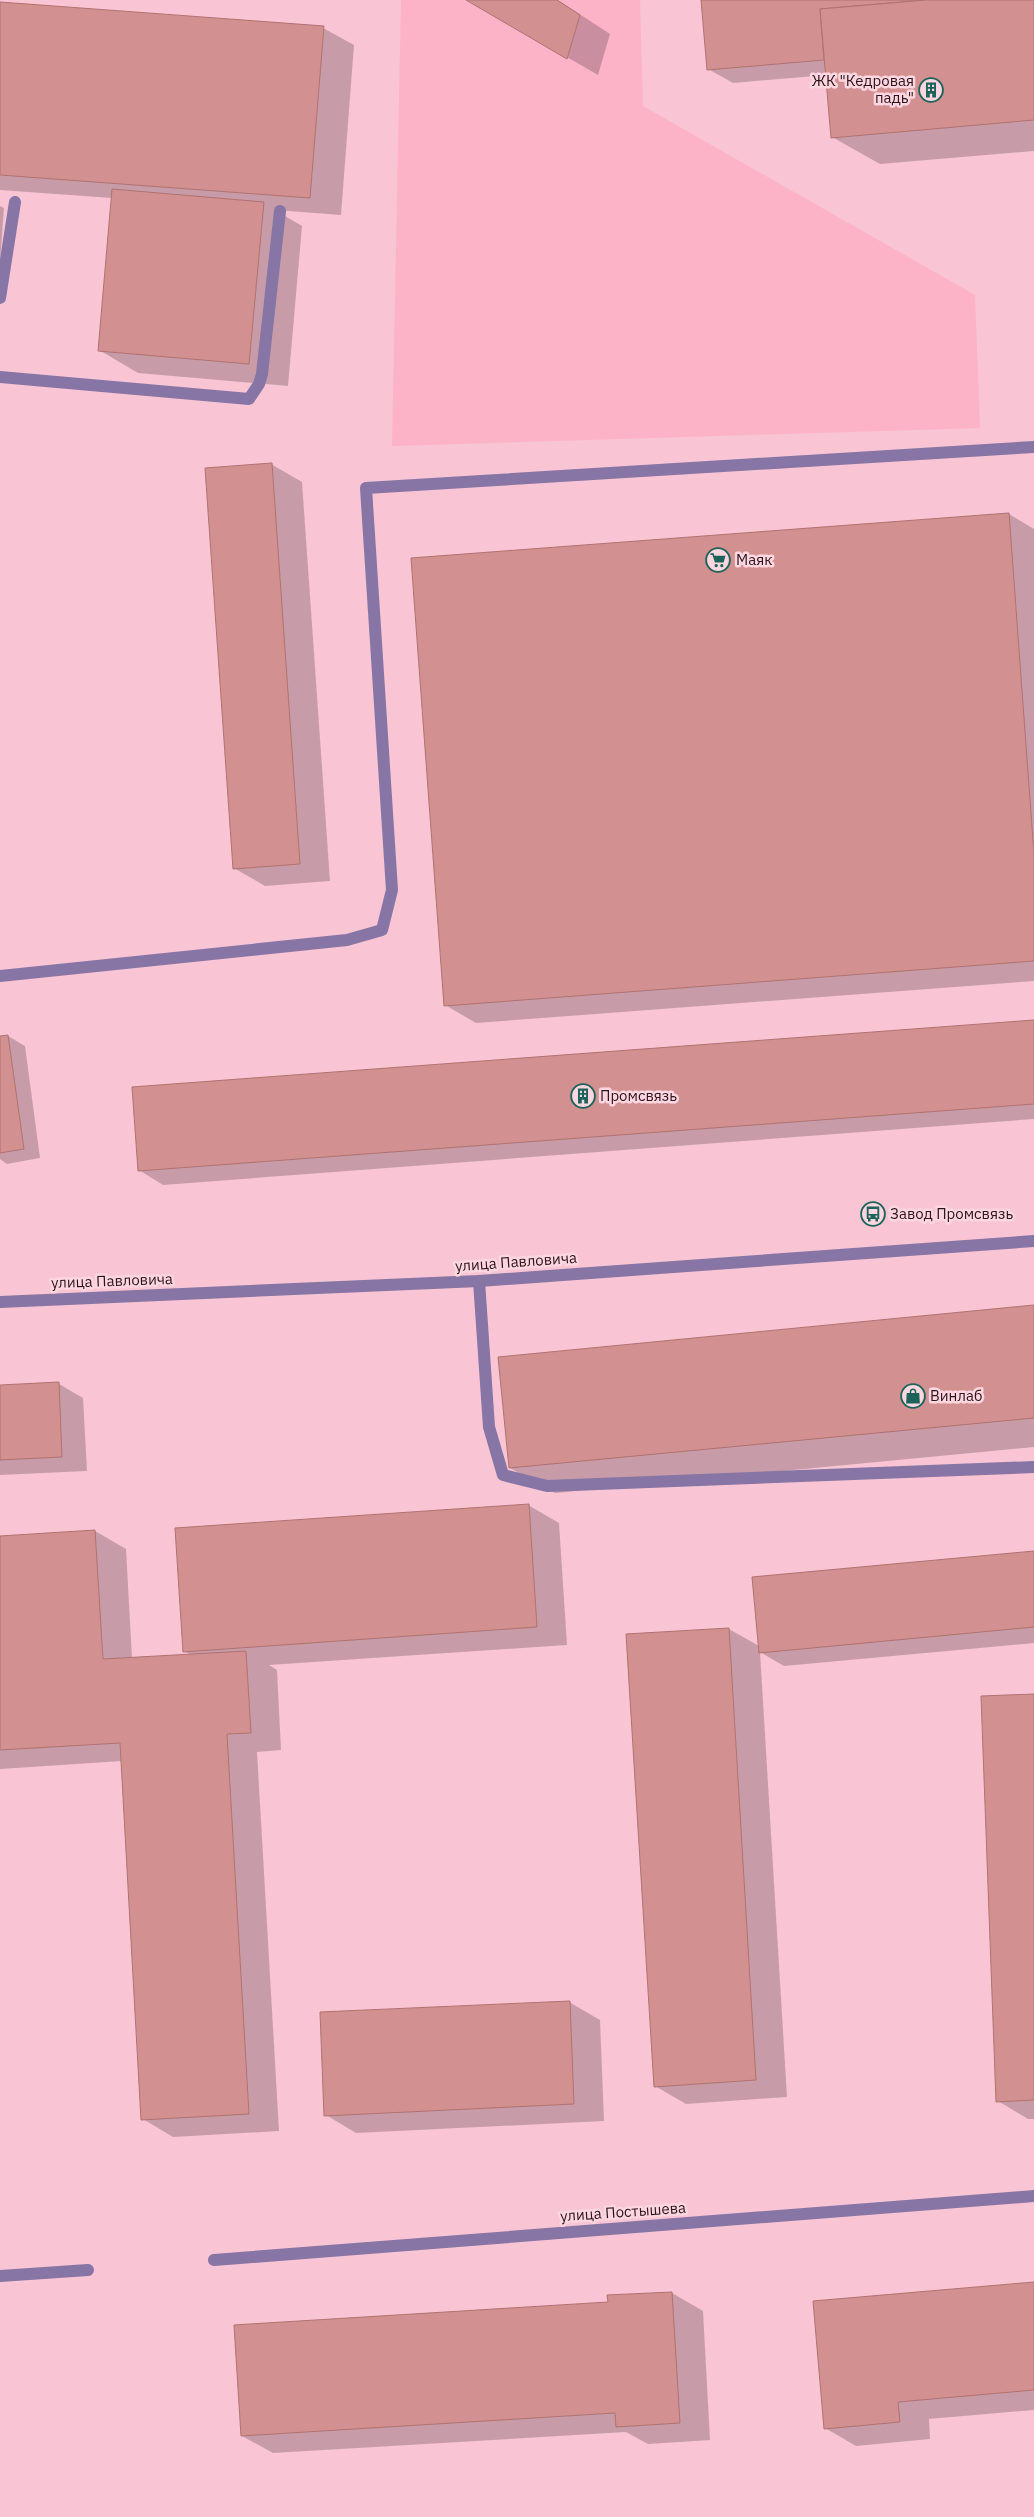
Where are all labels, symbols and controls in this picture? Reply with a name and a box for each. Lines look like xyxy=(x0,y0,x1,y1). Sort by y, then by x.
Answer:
place label: ЖК "Кедровая падь" xyxy=(811,71,914,107)
building icon: ЖК "Кедровая падь" xyxy=(918,77,944,103)
supermarket icon: Маяк xyxy=(705,547,731,573)
place label: Маяк xyxy=(736,550,772,569)
building icon: Промсвязь xyxy=(570,1083,596,1109)
place label: Промсвязь xyxy=(600,1086,677,1105)
bus stop icon: Завод Промсвязь xyxy=(860,1201,886,1227)
place label: Завод Промсвязь xyxy=(890,1204,1013,1223)
street label: улица Павловича xyxy=(454,1248,577,1275)
street label: улица Павловича xyxy=(51,1269,173,1292)
shop icon: Винлаб xyxy=(900,1383,926,1409)
place label: Винлаб xyxy=(930,1386,982,1405)
street label: улица Постышева xyxy=(559,2198,686,2225)

